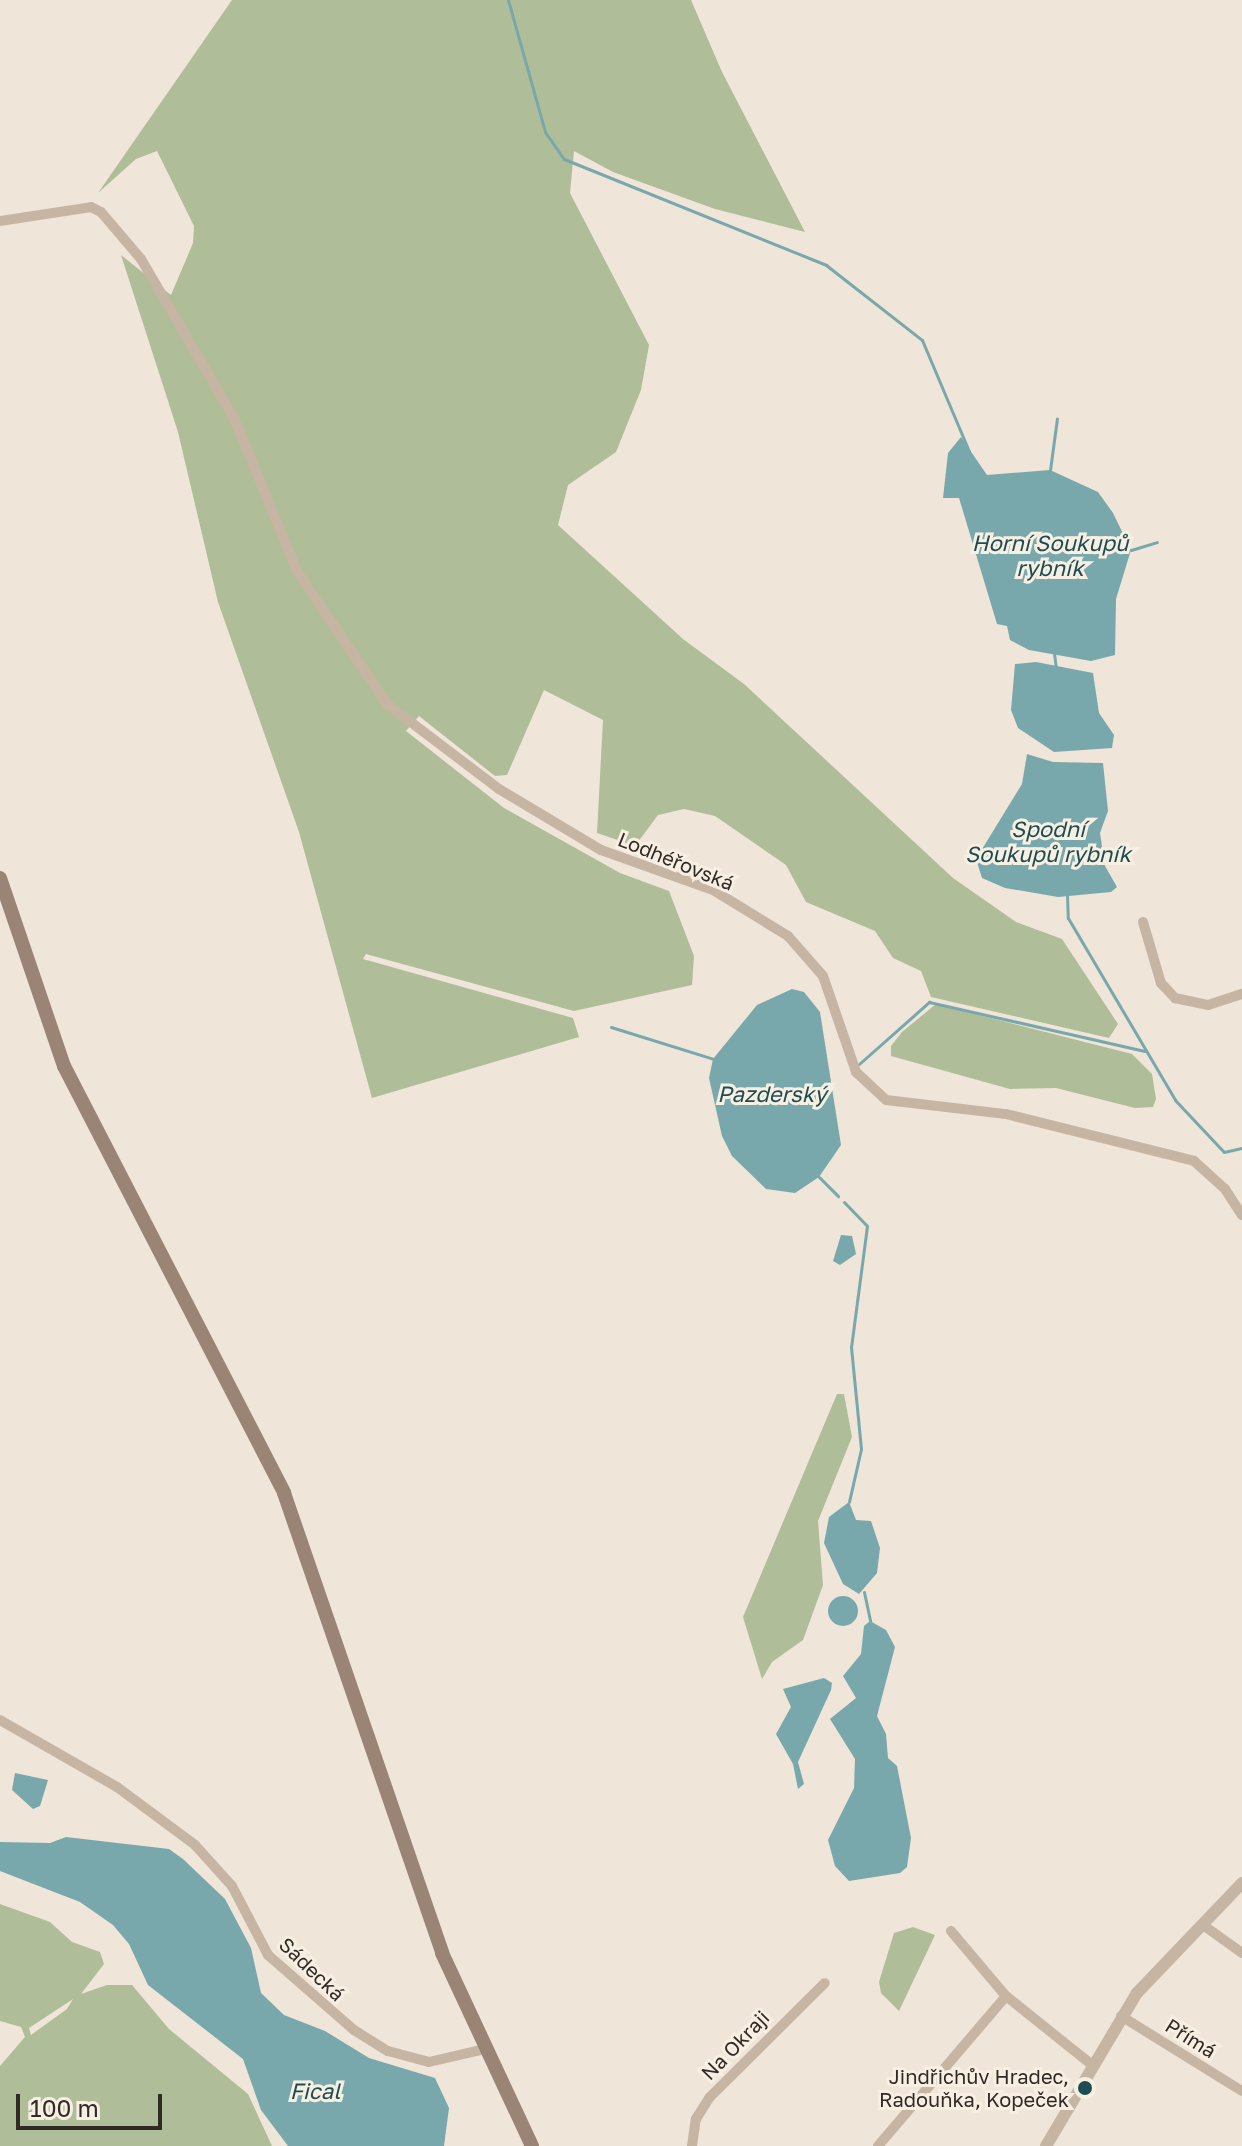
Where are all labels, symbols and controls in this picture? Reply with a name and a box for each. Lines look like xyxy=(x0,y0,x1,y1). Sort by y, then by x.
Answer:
water label: Horní Soukupů rybník xyxy=(972,529,1128,580)
water label: Spodní Soukupů rybník xyxy=(965,815,1131,866)
street label: Lodhéřovská xyxy=(614,827,738,895)
water label: Pazderský xyxy=(717,1081,827,1107)
street label: Sádecká xyxy=(274,1932,350,2006)
street label: Na Okraji xyxy=(696,2005,774,2085)
street label: Přímá xyxy=(1161,2013,1221,2063)
place label: Jindřichův Hradec, Radouňka, Kopeček xyxy=(879,2064,1069,2111)
scale bar xyxy=(20,2078,166,2128)
water label: Fical xyxy=(290,2078,340,2104)
marker: Jindřichův Hradec, Radouňka, Kopeček xyxy=(1076,2079,1094,2097)
text: 100 m xyxy=(30,2093,99,2122)

